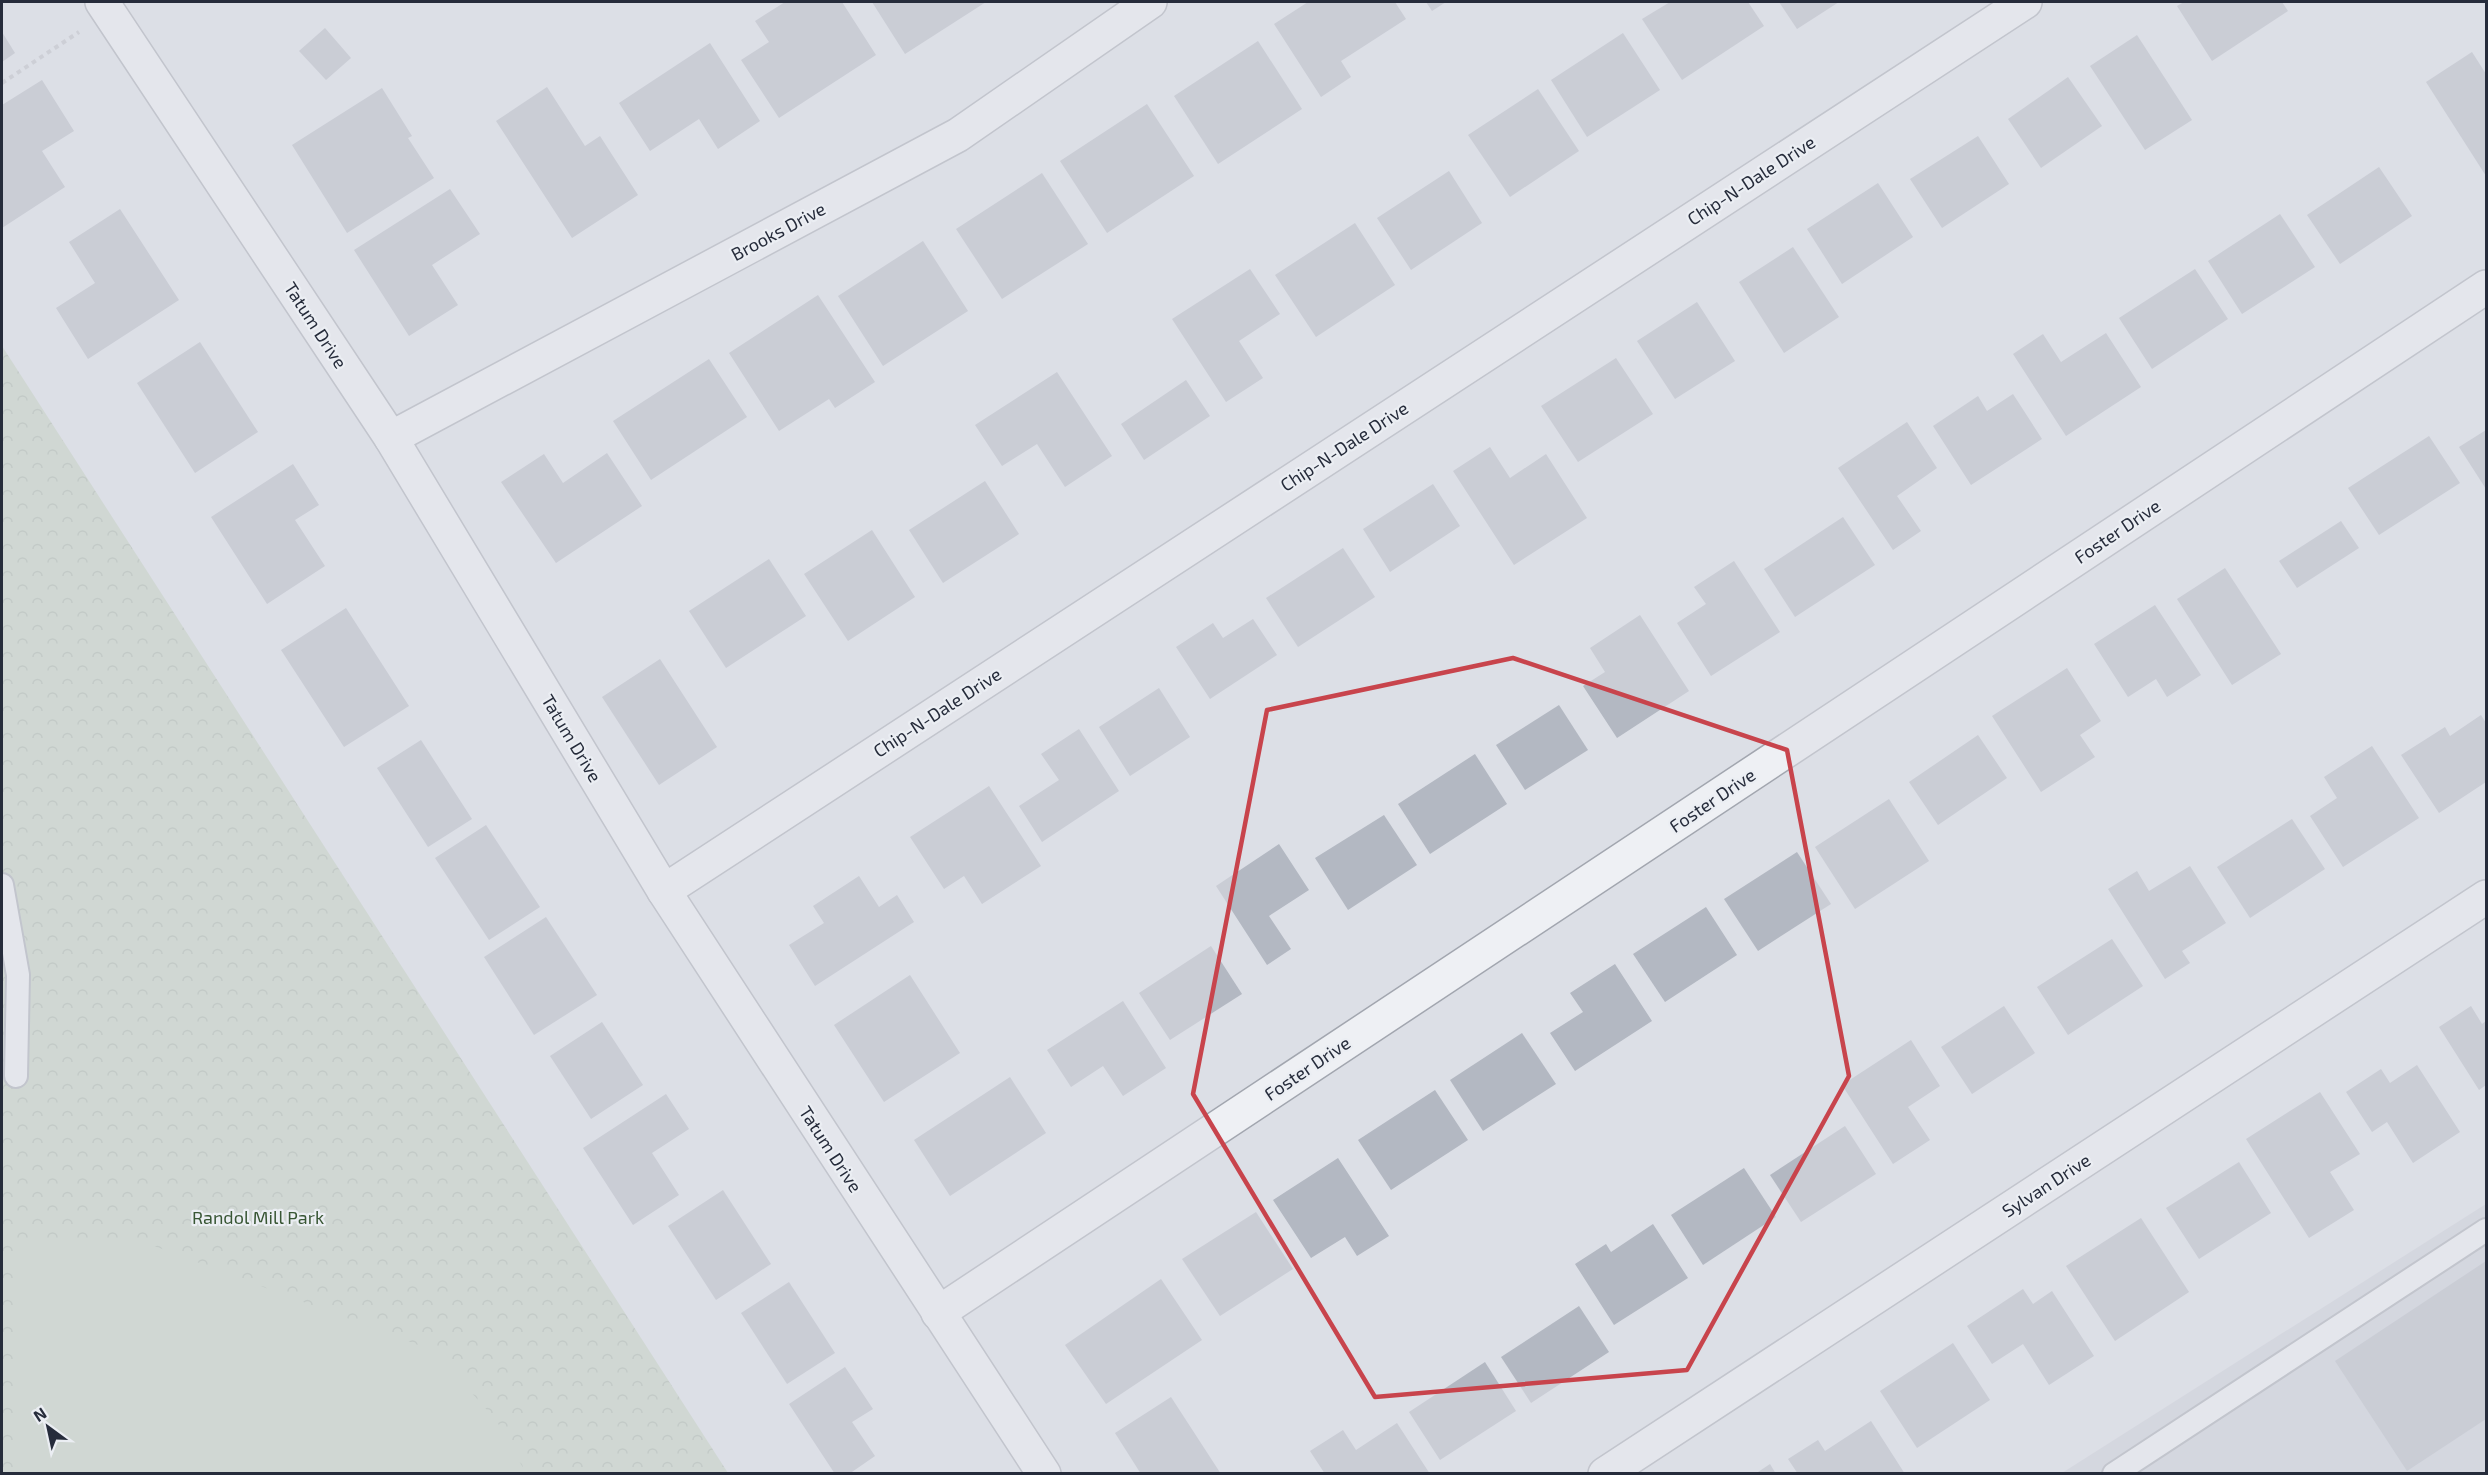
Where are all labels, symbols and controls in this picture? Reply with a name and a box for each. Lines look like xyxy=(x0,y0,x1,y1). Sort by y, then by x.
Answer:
street label: Chip-N-Dale Drive xyxy=(1683,130,1819,230)
street label: Brooks Drive xyxy=(727,197,829,265)
street label: Tatum Drive xyxy=(280,278,352,372)
street label: Chip-N-Dale Drive xyxy=(1276,396,1412,496)
street label: Foster Drive xyxy=(2070,494,2164,568)
street label: Chip-N-Dale Drive xyxy=(869,662,1005,762)
street label: Tatum Drive xyxy=(537,690,607,786)
street label: Foster Drive xyxy=(1665,763,1759,837)
street label: Foster Drive xyxy=(1260,1031,1354,1105)
street label: Tatum Drive xyxy=(795,1102,867,1196)
street label: Sylvan Drive xyxy=(1998,1148,2094,1222)
park label: Randol Mill Park xyxy=(192,1206,324,1228)
north arrow xyxy=(18,1397,78,1457)
text: N xyxy=(30,1403,50,1425)

